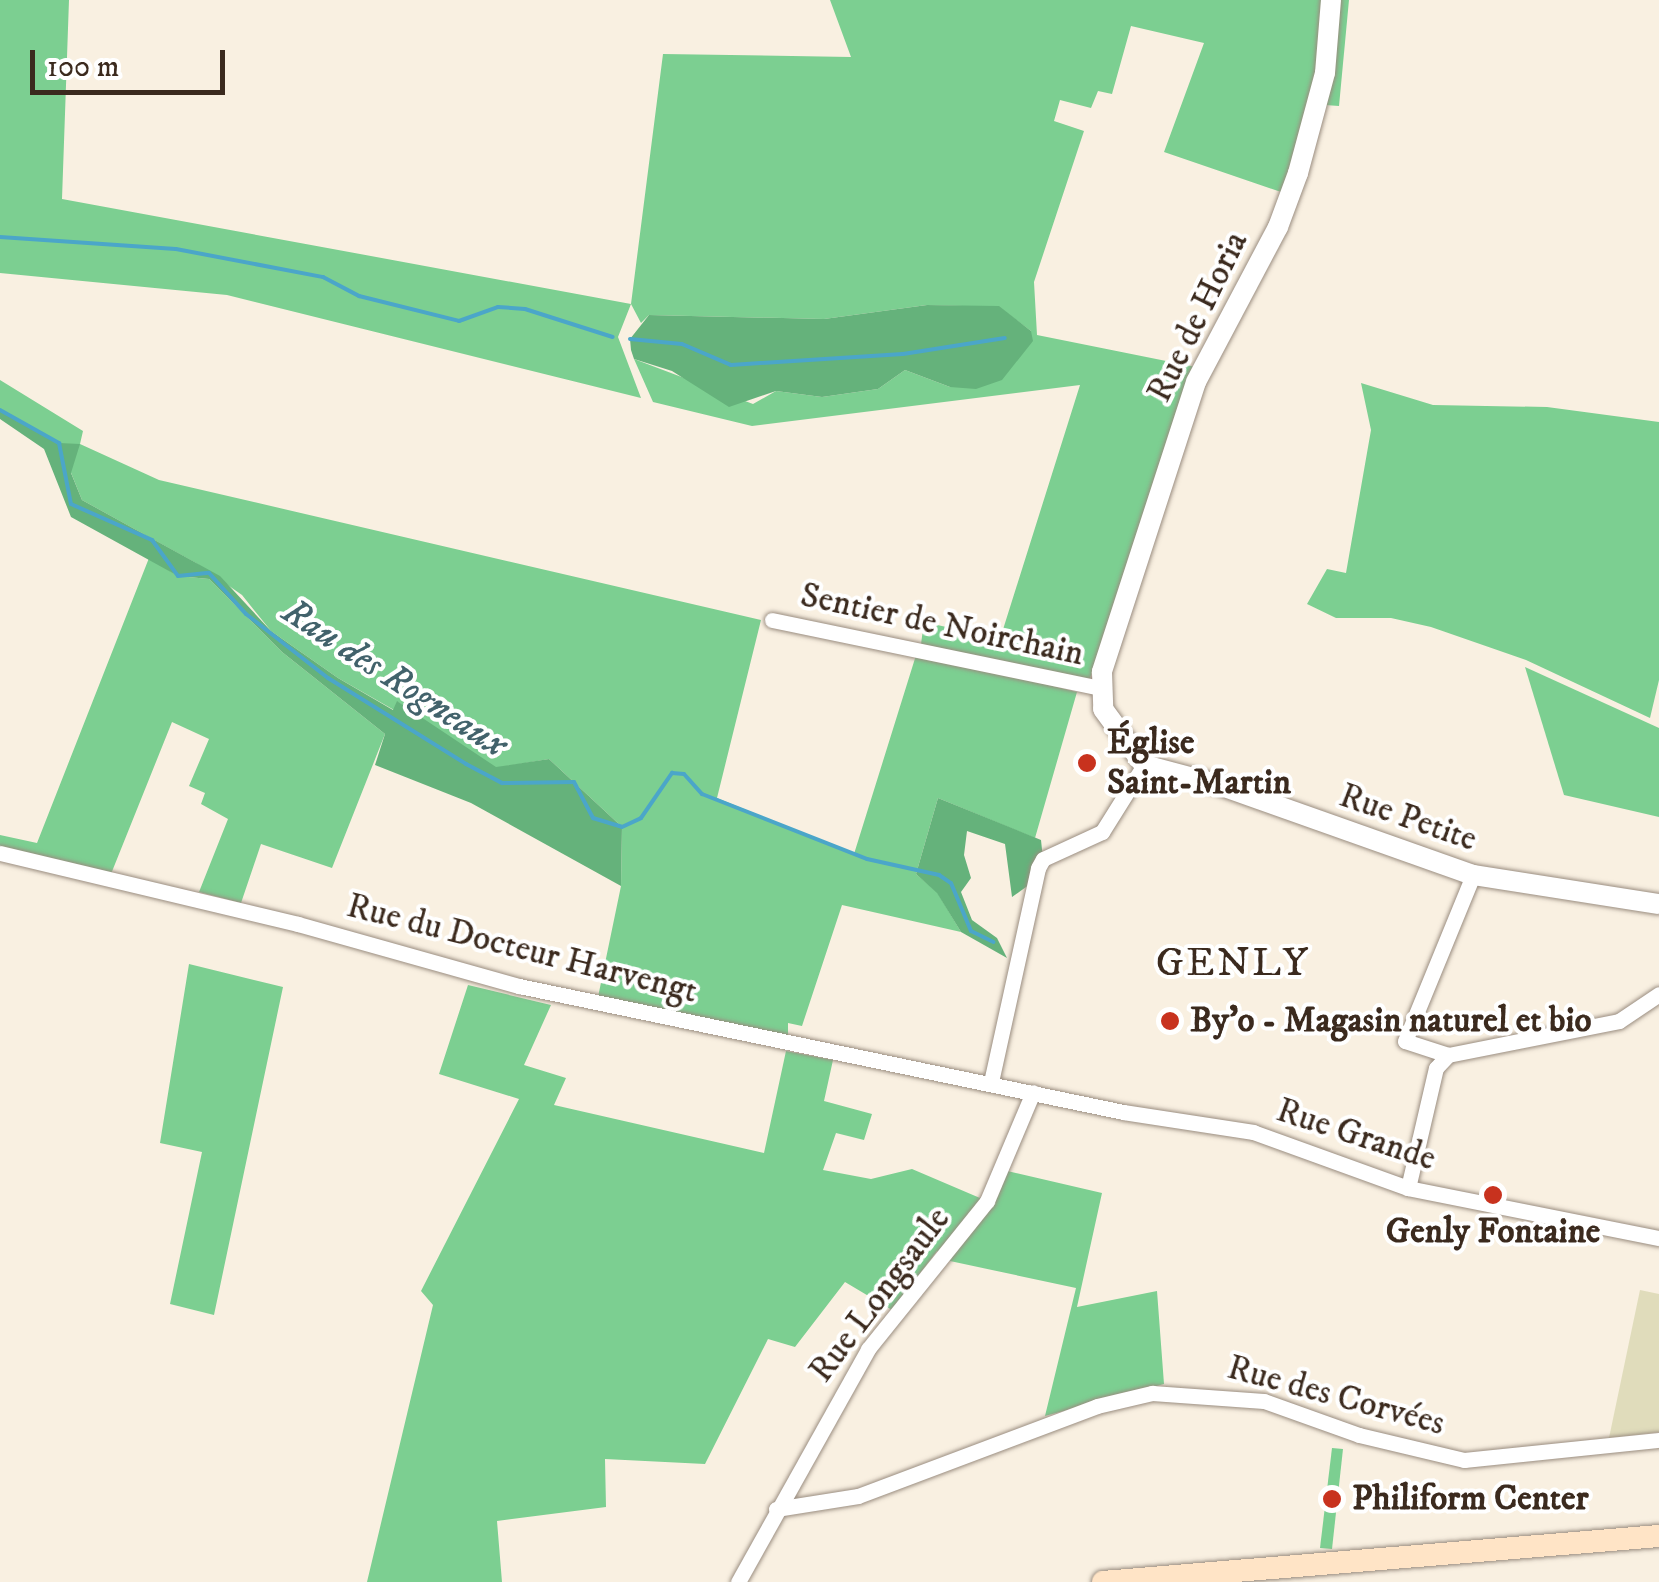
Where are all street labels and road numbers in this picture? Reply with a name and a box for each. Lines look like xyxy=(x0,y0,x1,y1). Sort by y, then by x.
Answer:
street label: Rue de Horia xyxy=(1139,225,1257,409)
street label: Sentier de Noirchain xyxy=(797,574,1087,676)
street label: Rue Petite xyxy=(1334,775,1482,861)
street label: Rue du Docteur Harvengt xyxy=(343,885,701,1013)
street label: Rue Grande xyxy=(1271,1090,1441,1180)
street label: Rue Longsaule xyxy=(801,1199,959,1391)
street label: Rue des Corvées xyxy=(1223,1347,1449,1445)

